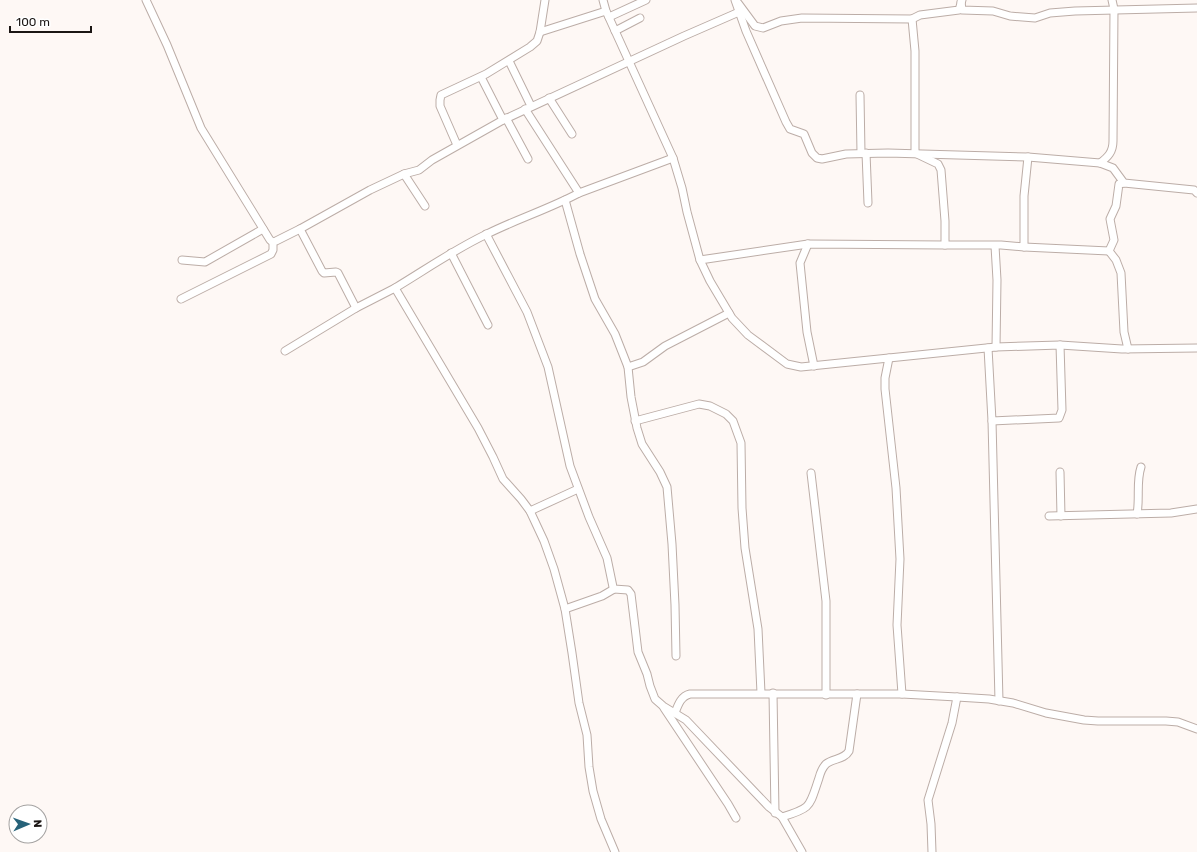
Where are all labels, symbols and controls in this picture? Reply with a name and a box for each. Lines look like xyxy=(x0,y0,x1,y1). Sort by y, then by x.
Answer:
scale bar xyxy=(10,8,91,34)
text: 100 m xyxy=(16,15,50,29)
north arrow xyxy=(8,804,48,844)
text: N xyxy=(31,819,44,828)

